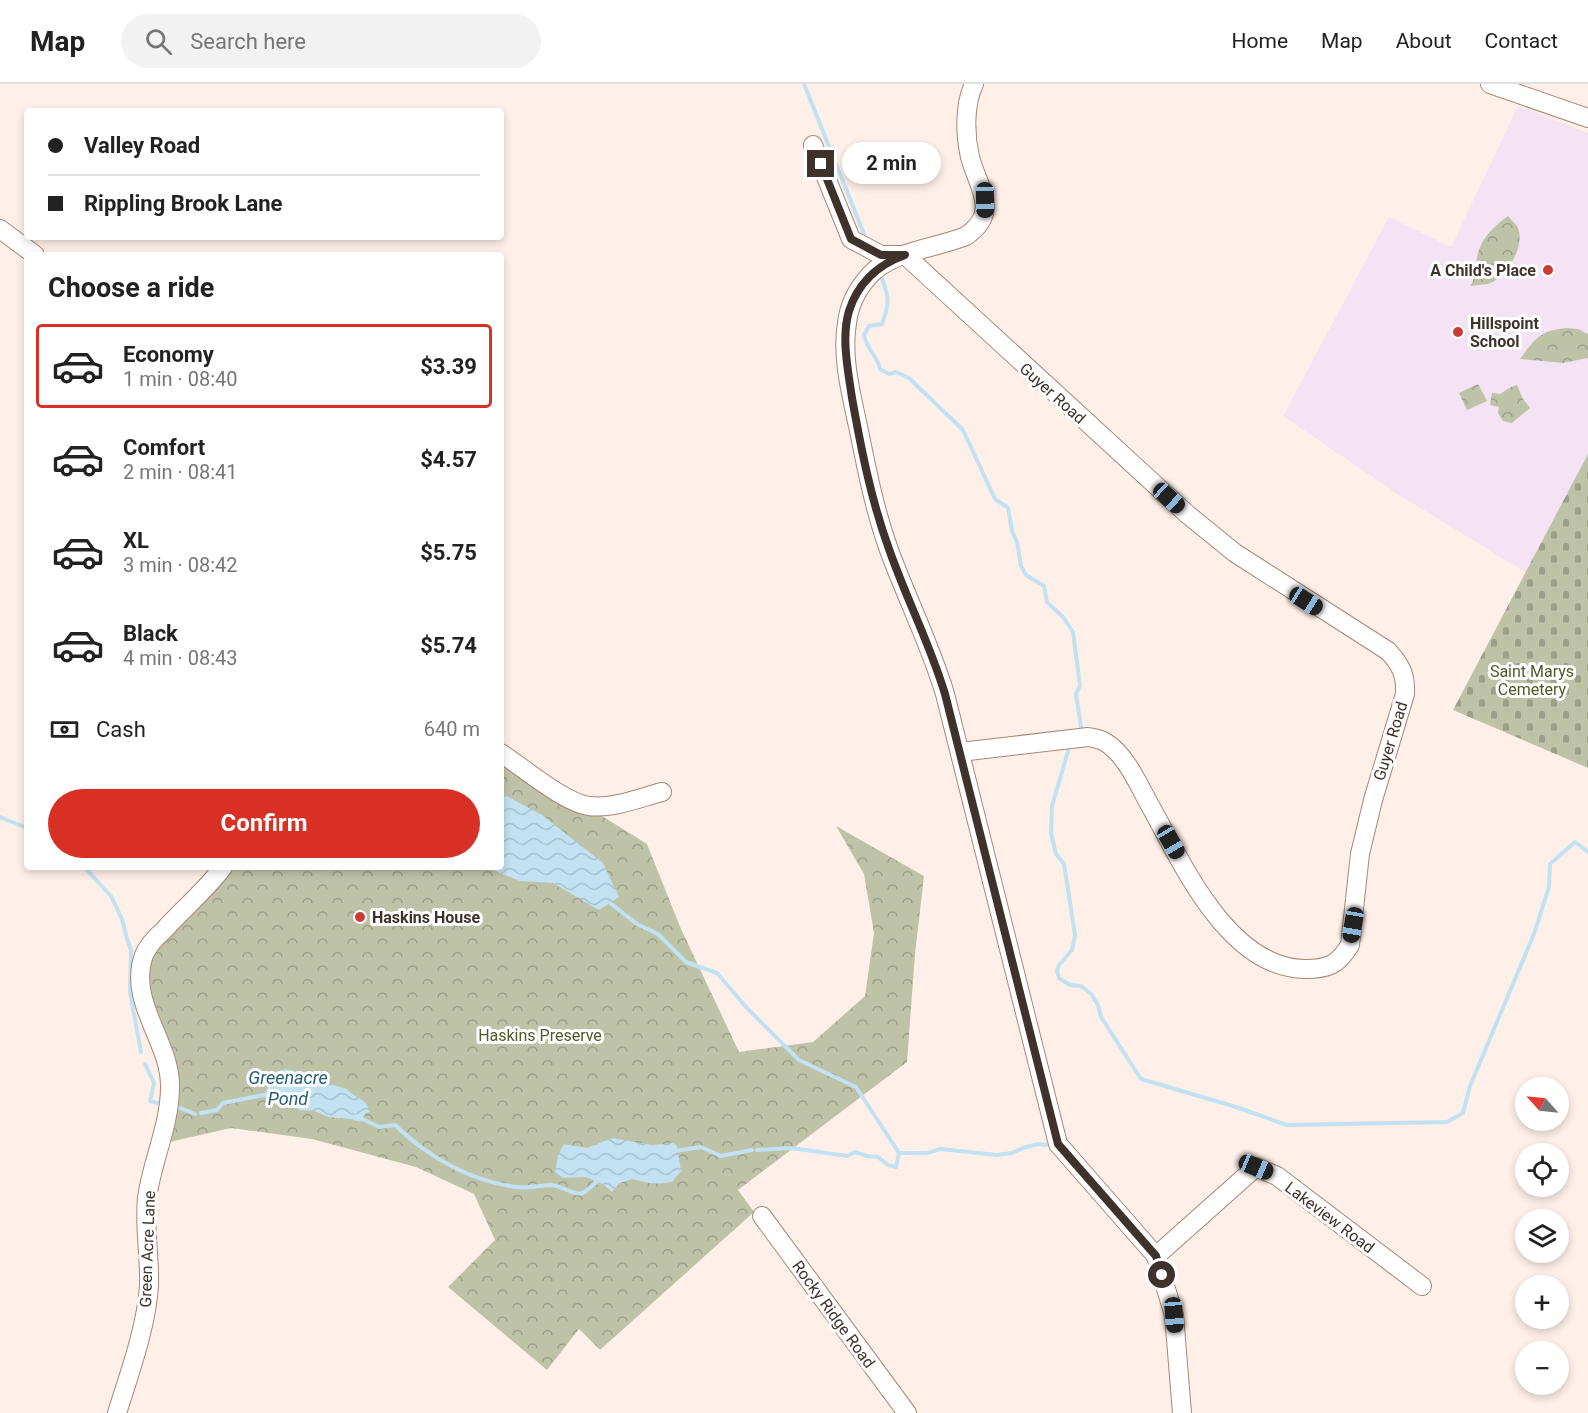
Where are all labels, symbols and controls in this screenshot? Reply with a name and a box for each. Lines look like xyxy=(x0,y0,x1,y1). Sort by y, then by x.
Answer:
search box xyxy=(121,14,541,68)
text: Map xyxy=(30,25,85,58)
icon: search xyxy=(142,25,175,58)
text: Search here xyxy=(190,29,306,54)
text: Home xyxy=(1232,29,1288,53)
text: Map xyxy=(1321,29,1363,53)
text: About xyxy=(1396,29,1452,53)
text: Contact xyxy=(1485,29,1558,53)
text: Valley Road xyxy=(84,133,200,158)
callout: 2 min xyxy=(842,143,941,185)
route end xyxy=(807,150,834,177)
text: 2 min xyxy=(866,151,917,175)
car xyxy=(976,182,994,218)
text: Rippling Brook Lane xyxy=(84,191,282,216)
place label: A Child's Place xyxy=(1430,261,1536,280)
marker: A Child's Place xyxy=(1541,263,1555,277)
text: Choose a ride xyxy=(48,272,214,304)
place label: Hillspoint School xyxy=(1470,314,1539,351)
marker: Hillspoint School xyxy=(1451,325,1465,339)
icon: car xyxy=(51,339,105,393)
text: Economy xyxy=(123,342,214,367)
text: $3.39 xyxy=(420,354,477,379)
street label: Guyer Road xyxy=(1016,359,1089,428)
text: 1 min · 08:40 xyxy=(123,367,238,391)
icon: car xyxy=(51,432,105,486)
text: Comfort xyxy=(123,435,205,460)
text: $4.57 xyxy=(420,447,477,472)
text: 2 min · 08:41 xyxy=(123,460,238,484)
car xyxy=(1150,479,1188,517)
icon: car xyxy=(51,525,105,579)
text: XL xyxy=(123,528,149,553)
text: $5.75 xyxy=(420,540,477,565)
text: 3 min · 08:42 xyxy=(123,553,238,577)
car xyxy=(1286,584,1326,618)
icon: car xyxy=(51,618,105,672)
text: Black xyxy=(123,621,178,646)
text: $5.74 xyxy=(420,633,477,658)
text: 4 min · 08:43 xyxy=(123,646,238,670)
park label: Saint Marys Cemetery xyxy=(1490,662,1574,699)
street label: Guyer Road xyxy=(1369,699,1412,783)
icon: cash xyxy=(48,713,81,746)
text: Cash xyxy=(96,717,146,742)
text: 640 m xyxy=(424,717,480,741)
button: Confirm xyxy=(48,789,480,858)
car xyxy=(1154,822,1188,862)
car xyxy=(1341,906,1365,944)
place label: Haskins House xyxy=(372,908,481,927)
marker: Haskins House xyxy=(353,910,367,924)
park label: Haskins Preserve xyxy=(478,1026,602,1045)
water label: Greenacre Pond xyxy=(248,1067,328,1109)
north arrow xyxy=(1515,1077,1569,1131)
map controls xyxy=(1515,1077,1569,1395)
button: locate xyxy=(1515,1143,1569,1197)
car xyxy=(1236,1152,1276,1182)
street label: Lakeview Road xyxy=(1281,1178,1378,1257)
street label: Green Acre Lane xyxy=(136,1190,159,1308)
button: layers xyxy=(1515,1209,1569,1263)
street label: Rocky Ridge Road xyxy=(788,1257,879,1372)
route start xyxy=(1148,1261,1175,1288)
button: + xyxy=(1515,1275,1569,1329)
car xyxy=(1163,1296,1185,1334)
button: − xyxy=(1515,1341,1569,1395)

